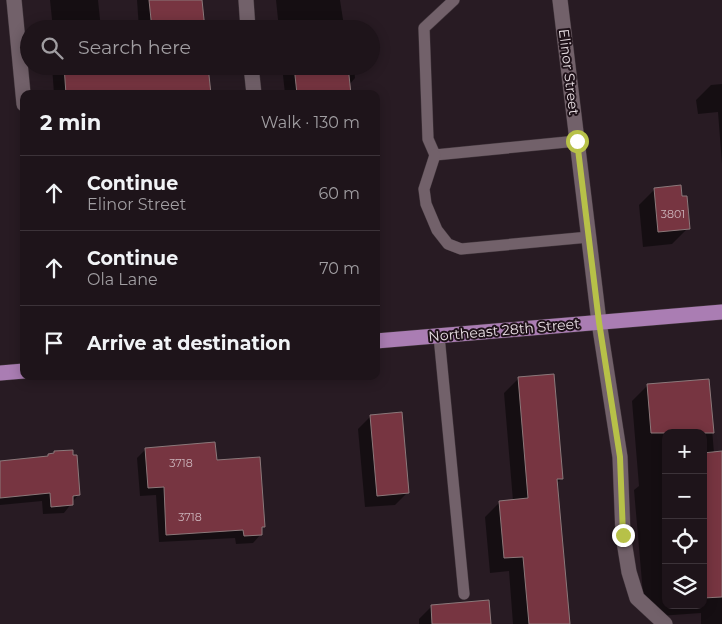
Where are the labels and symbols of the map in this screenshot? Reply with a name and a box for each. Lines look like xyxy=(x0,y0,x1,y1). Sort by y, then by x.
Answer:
street label: Elinor Street xyxy=(555,28,583,116)
route start xyxy=(566,130,589,153)
house number: 3801 xyxy=(661,207,685,221)
street label: Northeast 28th Street xyxy=(428,314,581,346)
house number: 3718 xyxy=(169,456,193,470)
house number: 3718 xyxy=(178,510,202,524)
route end xyxy=(612,524,635,547)

